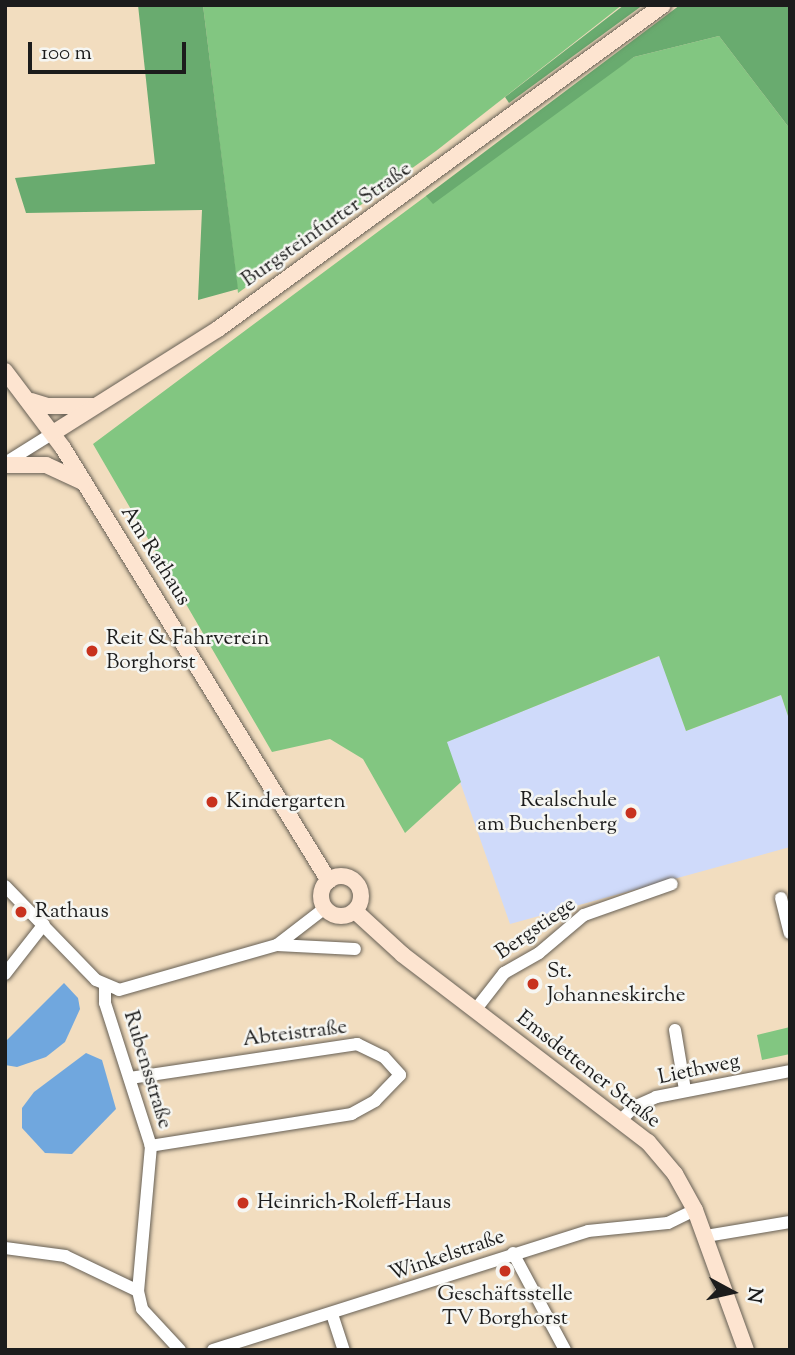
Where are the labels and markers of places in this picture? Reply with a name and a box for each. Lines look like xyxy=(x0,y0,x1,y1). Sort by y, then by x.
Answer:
place label: Reit & Fahrverein Borghorst xyxy=(106,626,269,676)
marker: Reit & Fahrverein Borghorst xyxy=(84,643,100,659)
place label: Realschule am Buchenberg xyxy=(477,788,617,838)
place label: Kindergarten xyxy=(226,789,346,815)
marker: Kindergarten xyxy=(204,794,220,810)
marker: Realschule am Buchenberg xyxy=(623,805,639,821)
place label: Rathaus xyxy=(35,899,109,925)
marker: Rathaus xyxy=(13,904,29,920)
place label: St. Johanneskirche xyxy=(547,959,686,1009)
marker: St. Johanneskirche xyxy=(525,976,541,992)
place label: Heinrich-Roleff-Haus xyxy=(257,1190,451,1216)
marker: Heinrich-Roleff-Haus xyxy=(235,1195,251,1211)
marker: Geschäftsstelle TV Borghorst xyxy=(497,1263,513,1279)
place label: Geschäftsstelle TV Borghorst xyxy=(437,1282,573,1332)

